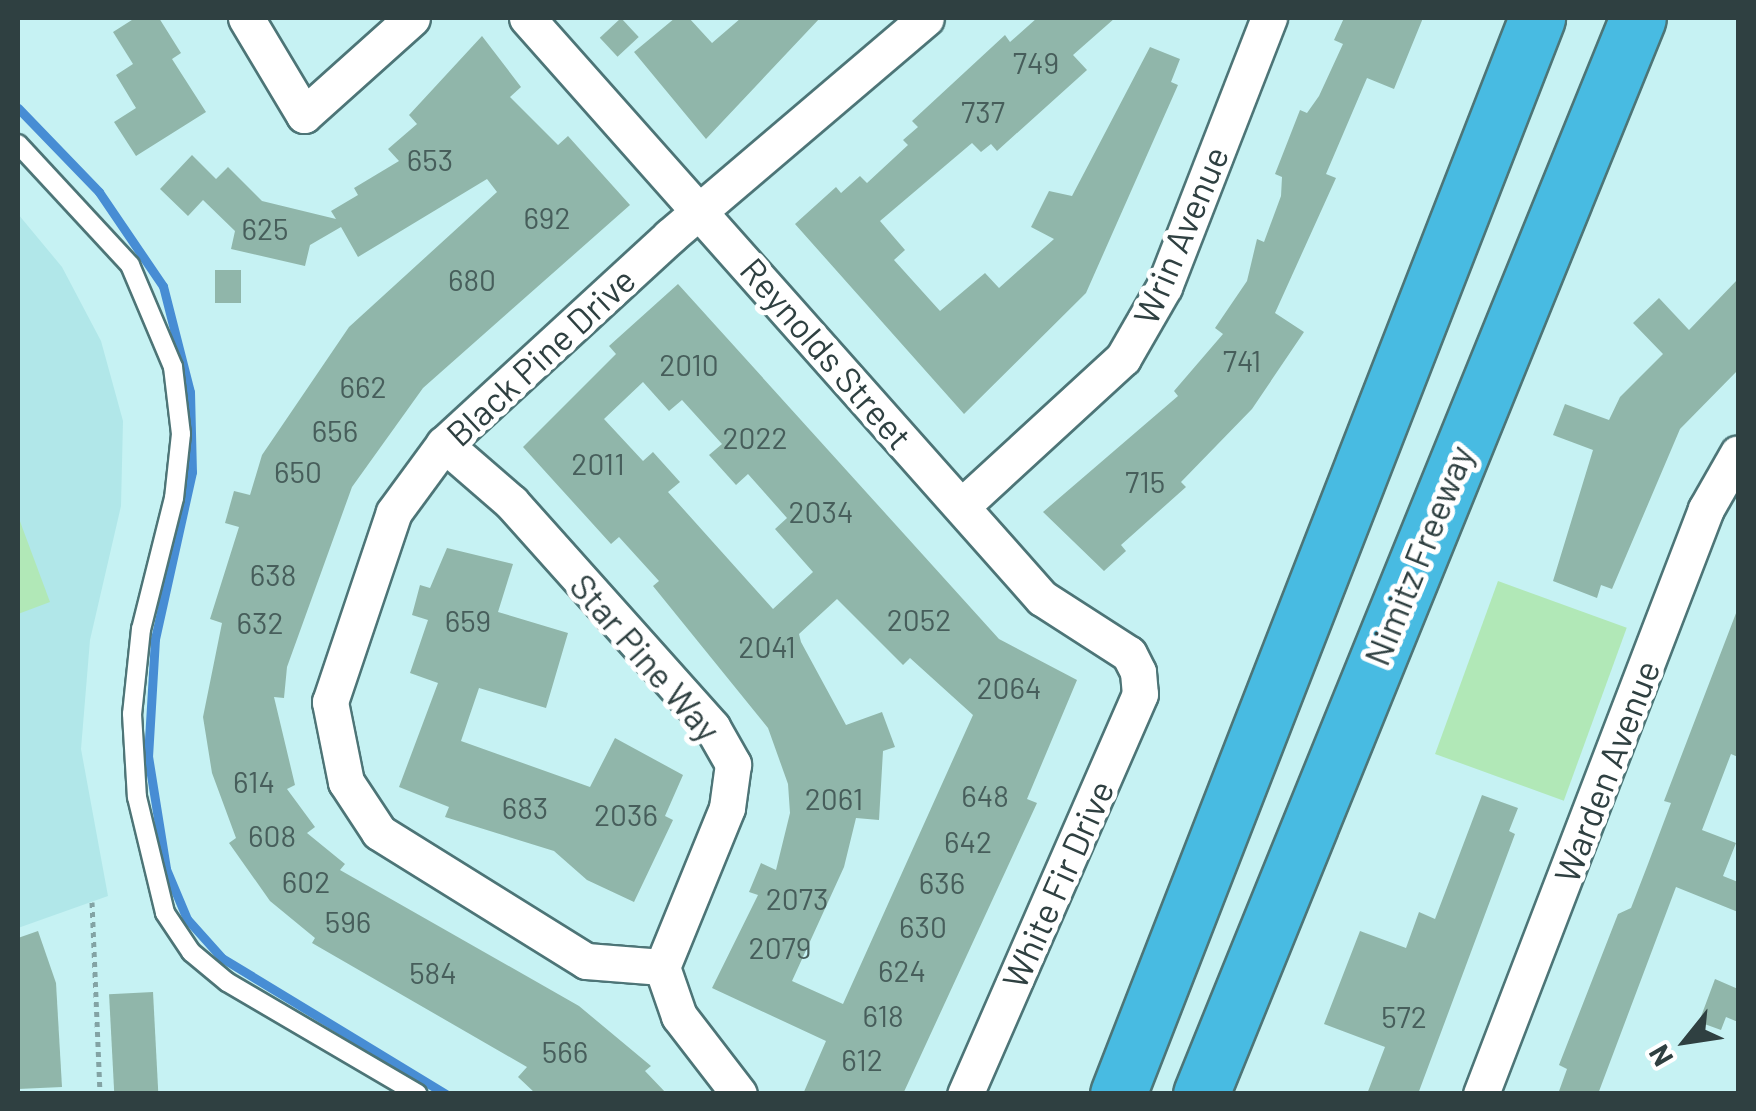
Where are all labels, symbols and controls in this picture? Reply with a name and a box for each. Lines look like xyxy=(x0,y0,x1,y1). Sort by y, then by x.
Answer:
house number: 749 xyxy=(1013,44,1059,80)
house number: 737 xyxy=(961,93,1005,129)
street label: Wrin Avenue xyxy=(1124,140,1236,330)
house number: 653 xyxy=(407,141,453,177)
house number: 692 xyxy=(523,199,571,235)
house number: 625 xyxy=(242,210,288,246)
street label: Reynolds Street xyxy=(732,249,922,457)
street label: Black Pine Drive xyxy=(437,258,643,454)
house number: 680 xyxy=(448,261,496,297)
house number: 741 xyxy=(1223,342,1261,378)
house number: 2010 xyxy=(659,346,719,382)
house number: 662 xyxy=(340,368,386,404)
house number: 656 xyxy=(312,412,358,448)
house number: 2022 xyxy=(722,419,788,455)
street label: Nimitz Freeway xyxy=(1355,439,1481,671)
house number: 2011 xyxy=(571,445,625,481)
house number: 650 xyxy=(274,453,322,489)
house number: 715 xyxy=(1125,463,1165,499)
house number: 2034 xyxy=(788,493,854,529)
house number: 638 xyxy=(250,556,296,592)
street label: Star Pine Way xyxy=(562,565,730,749)
house number: 2052 xyxy=(887,601,951,637)
house number: 659 xyxy=(445,602,491,638)
house number: 632 xyxy=(237,604,283,640)
house number: 2041 xyxy=(738,628,796,664)
street label: Warden Avenue xyxy=(1544,654,1668,888)
house number: 2064 xyxy=(976,669,1042,705)
house number: 614 xyxy=(233,763,275,799)
street label: White Fir Drive xyxy=(992,774,1122,994)
house number: 648 xyxy=(961,777,1009,813)
house number: 2061 xyxy=(805,780,863,816)
house number: 683 xyxy=(502,789,548,825)
house number: 2036 xyxy=(594,796,658,832)
house number: 608 xyxy=(248,817,296,853)
house number: 642 xyxy=(944,823,992,859)
house number: 602 xyxy=(282,863,330,899)
house number: 636 xyxy=(919,864,965,900)
house number: 2073 xyxy=(766,880,828,916)
house number: 596 xyxy=(325,903,371,939)
house number: 630 xyxy=(899,908,947,944)
house number: 2079 xyxy=(749,929,811,965)
house number: 624 xyxy=(878,952,926,988)
house number: 584 xyxy=(409,954,457,990)
north arrow xyxy=(1636,991,1736,1091)
house number: 618 xyxy=(862,997,904,1033)
house number: 572 xyxy=(1381,998,1427,1034)
house number: 566 xyxy=(542,1033,588,1069)
text: N xyxy=(1641,1039,1679,1073)
house number: 612 xyxy=(841,1041,883,1077)

